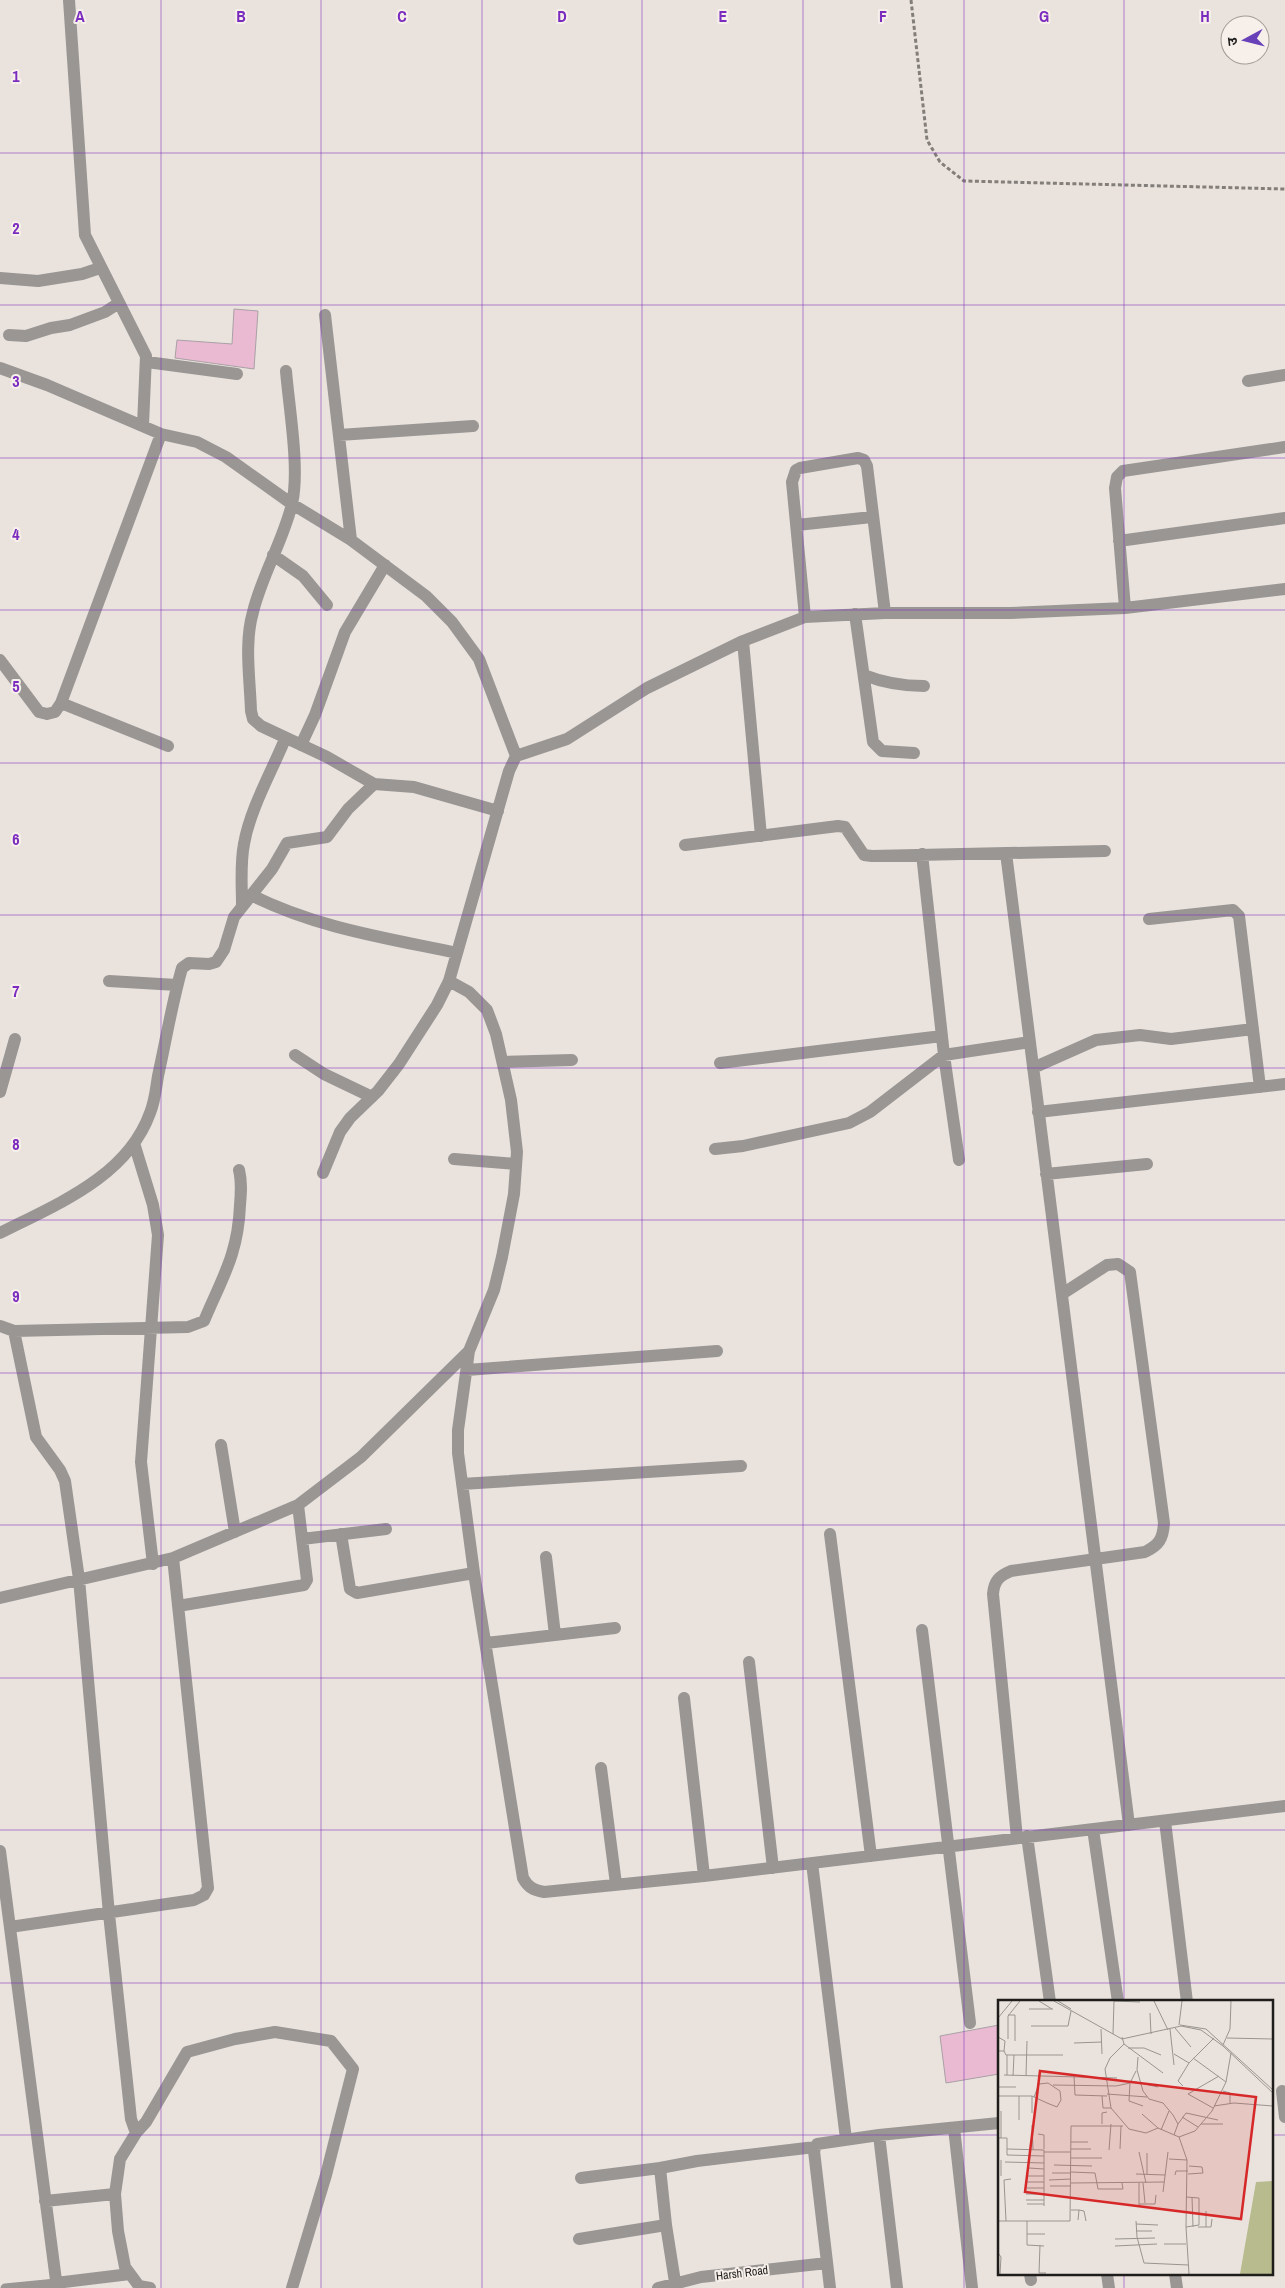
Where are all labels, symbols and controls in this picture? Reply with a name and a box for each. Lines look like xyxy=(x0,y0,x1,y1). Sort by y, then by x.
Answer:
text: A xyxy=(75,5,85,27)
text: B xyxy=(236,5,246,27)
text: C xyxy=(397,5,407,27)
text: D xyxy=(557,5,567,27)
text: E xyxy=(719,5,728,27)
text: F xyxy=(879,5,887,27)
text: G xyxy=(1039,5,1049,27)
text: H xyxy=(1200,5,1210,27)
north arrow xyxy=(1220,15,1270,65)
text: उ xyxy=(1223,36,1242,47)
text: 1 xyxy=(12,65,20,87)
text: 2 xyxy=(12,217,20,239)
text: 3 xyxy=(12,370,20,392)
text: 4 xyxy=(12,523,20,545)
text: 5 xyxy=(12,675,20,697)
text: 6 xyxy=(12,828,20,850)
text: 7 xyxy=(12,980,20,1002)
text: 8 xyxy=(12,1133,20,1155)
text: 9 xyxy=(12,1285,20,1307)
inset map xyxy=(998,2000,1272,2276)
street label: Harsh Road xyxy=(715,2262,769,2284)

